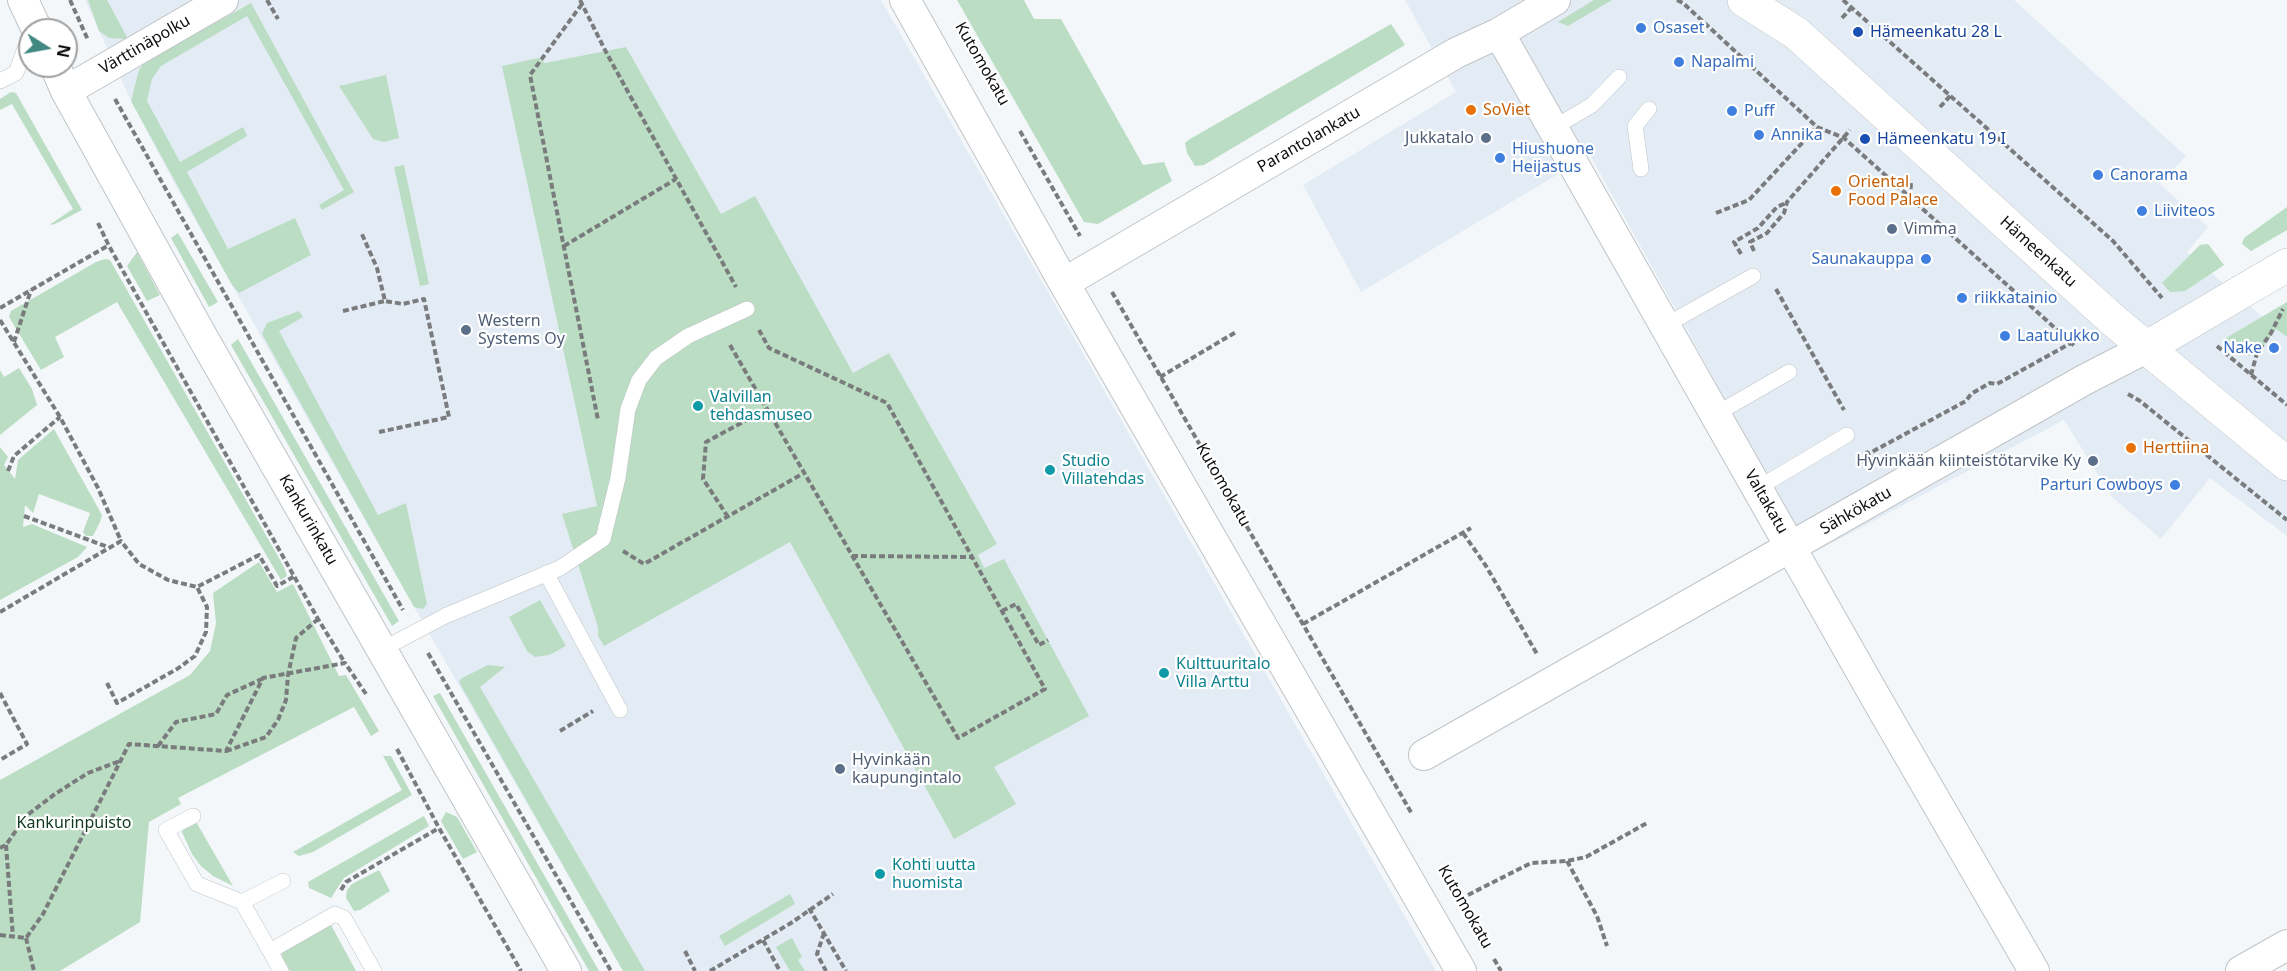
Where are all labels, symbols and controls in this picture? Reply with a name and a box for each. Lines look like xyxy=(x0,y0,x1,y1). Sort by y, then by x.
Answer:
street label: Värttinäpolku xyxy=(96,11,194,79)
north arrow xyxy=(18,18,78,78)
place label: Osaset xyxy=(1653,18,1705,38)
street label: Kutomokatu xyxy=(950,19,1014,109)
marker: Osaset xyxy=(1634,21,1648,35)
place label: Hämeenkatu 28 L xyxy=(1870,22,2002,42)
marker: Hämeenkatu 28 L xyxy=(1851,25,1865,39)
text: N xyxy=(52,43,76,60)
place label: Napalmi xyxy=(1691,52,1754,72)
marker: Napalmi xyxy=(1672,55,1686,69)
place label: SoViet xyxy=(1483,100,1530,120)
place label: Puff xyxy=(1744,101,1775,121)
street label: Parantolankatu xyxy=(1254,103,1364,177)
marker: SoViet xyxy=(1464,103,1478,117)
marker: Puff xyxy=(1725,104,1739,118)
place label: Annika xyxy=(1771,125,1823,145)
place label: Jukkatalo xyxy=(1405,128,1474,148)
marker: Annika xyxy=(1752,128,1766,142)
place label: Hämeenkatu 19 I xyxy=(1877,129,2006,149)
marker: Jukkatalo xyxy=(1479,131,1493,145)
marker: Hämeenkatu 19 I xyxy=(1858,132,1872,146)
place label: Hiushuone Heijastus xyxy=(1512,139,1594,177)
marker: Hiushuone Heijastus xyxy=(1493,151,1507,165)
place label: Canorama xyxy=(2110,165,2188,185)
marker: Canorama xyxy=(2091,168,2105,182)
place label: Oriental Food Palace xyxy=(1848,172,1938,210)
marker: Oriental Food Palace xyxy=(1829,184,1843,198)
place label: Liiviteos xyxy=(2154,201,2215,221)
marker: Liiviteos xyxy=(2135,204,2149,218)
street label: Hämeenkatu xyxy=(1996,212,2080,292)
place label: Vimma xyxy=(1904,219,1957,239)
marker: Vimma xyxy=(1885,222,1899,236)
place label: Saunakauppa xyxy=(1811,249,1914,269)
marker: Saunakauppa xyxy=(1919,252,1933,266)
place label: riikkatainio xyxy=(1974,288,2058,308)
marker: riikkatainio xyxy=(1955,291,1969,305)
place label: Western Systems Oy xyxy=(478,311,565,349)
marker: Western Systems Oy xyxy=(459,323,473,337)
place label: Laatulukko xyxy=(2017,326,2100,346)
marker: Laatulukko xyxy=(1998,329,2012,343)
place label: Nake xyxy=(2223,338,2262,358)
marker: Nake xyxy=(2267,341,2281,355)
place label: Valvillan tehdasmuseo xyxy=(710,387,812,425)
marker: Valvillan tehdasmuseo xyxy=(691,399,705,413)
place label: Herttiina xyxy=(2143,438,2209,458)
street label: Kutomokatu xyxy=(1191,440,1255,530)
marker: Herttiina xyxy=(2124,441,2138,455)
place label: Studio Villatehdas xyxy=(1062,451,1144,489)
place label: Hyvinkään kiinteistötarvike Ky xyxy=(1856,451,2081,471)
marker: Hyvinkään kiinteistötarvike Ky xyxy=(2086,454,2100,468)
marker: Studio Villatehdas xyxy=(1043,463,1057,477)
street label: Valtakatu xyxy=(1740,467,1792,537)
street label: Kankurinkatu xyxy=(274,471,342,569)
place label: Parturi Cowboys xyxy=(2040,475,2163,495)
marker: Parturi Cowboys xyxy=(2168,478,2182,492)
street label: Sähkökatu xyxy=(1817,483,1895,539)
place label: Kulttuuritalo Villa Arttu xyxy=(1176,654,1271,692)
marker: Kulttuuritalo Villa Arttu xyxy=(1157,666,1171,680)
place label: Hyvinkään kaupungintalo xyxy=(852,750,961,788)
marker: Hyvinkään kaupungintalo xyxy=(833,762,847,776)
park label: Kankurinpuisto xyxy=(17,813,131,833)
place label: Kohti uutta huomista xyxy=(892,855,976,893)
street label: Kutomokatu xyxy=(1433,862,1497,952)
marker: Kohti uutta huomista xyxy=(873,867,887,881)

